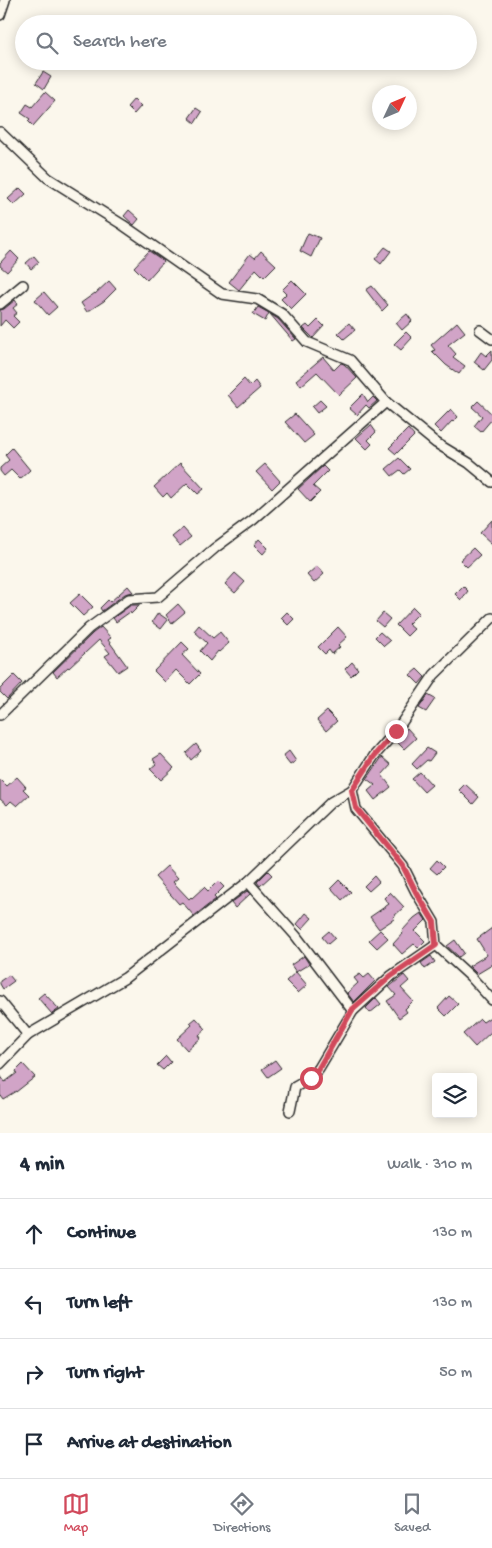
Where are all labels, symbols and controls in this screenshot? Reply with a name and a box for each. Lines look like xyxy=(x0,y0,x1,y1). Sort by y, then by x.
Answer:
search box xyxy=(15,15,477,70)
icon: search xyxy=(33,29,61,57)
text: Search here xyxy=(73,31,167,54)
north arrow xyxy=(372,85,417,130)
route end xyxy=(385,720,408,743)
route start xyxy=(300,1067,323,1090)
map controls xyxy=(432,1073,477,1118)
button: layers xyxy=(432,1073,477,1118)
text: 4 min xyxy=(20,1153,64,1178)
text: Walk · 310 m xyxy=(387,1156,472,1175)
icon: ahead xyxy=(20,1220,48,1248)
text: Continue xyxy=(67,1222,136,1245)
text: 130 m xyxy=(433,1224,472,1243)
icon: left xyxy=(20,1290,48,1318)
text: Turn left xyxy=(67,1292,131,1315)
text: 130 m xyxy=(433,1294,472,1313)
icon: right xyxy=(20,1360,48,1388)
text: Turn right xyxy=(67,1362,143,1385)
text: 50 m xyxy=(439,1364,472,1383)
icon: arrive xyxy=(20,1430,48,1458)
text: Arrive at destination xyxy=(67,1432,231,1455)
tab: Map xyxy=(62,1490,90,1537)
tab: Directions xyxy=(214,1490,271,1537)
tab: Saved xyxy=(394,1490,430,1537)

